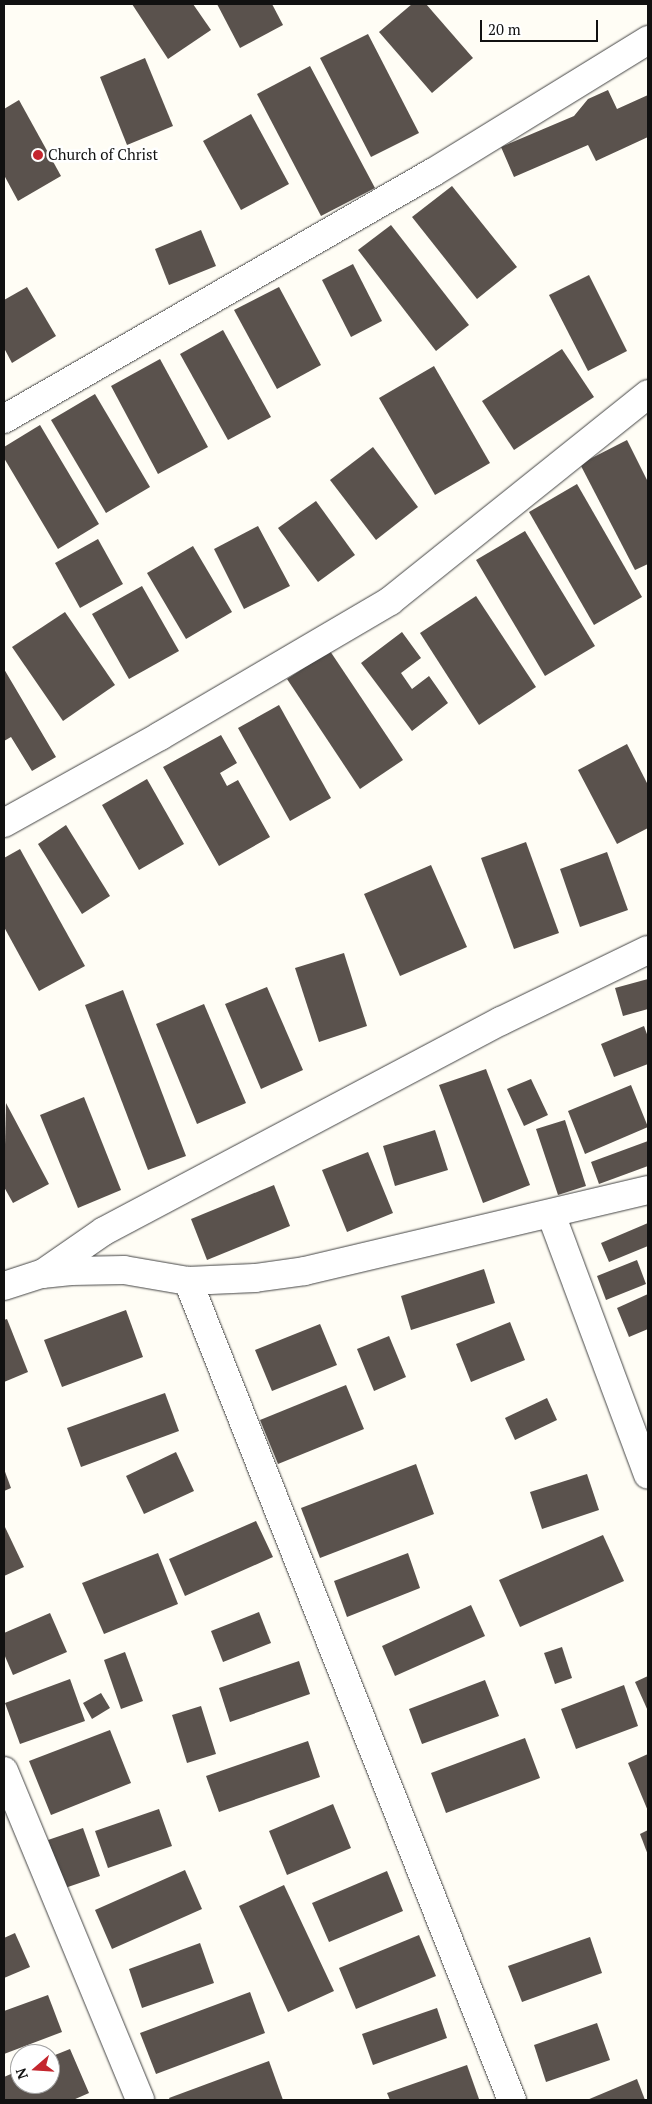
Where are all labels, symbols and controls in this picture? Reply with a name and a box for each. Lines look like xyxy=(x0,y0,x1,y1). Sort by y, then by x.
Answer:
scale bar xyxy=(482,10,600,42)
text: 20 m xyxy=(488,19,521,39)
place label: Church of Christ xyxy=(48,146,158,164)
marker: Church of Christ xyxy=(32,149,44,161)
north arrow xyxy=(10,2044,60,2094)
text: N xyxy=(11,2066,32,2082)

